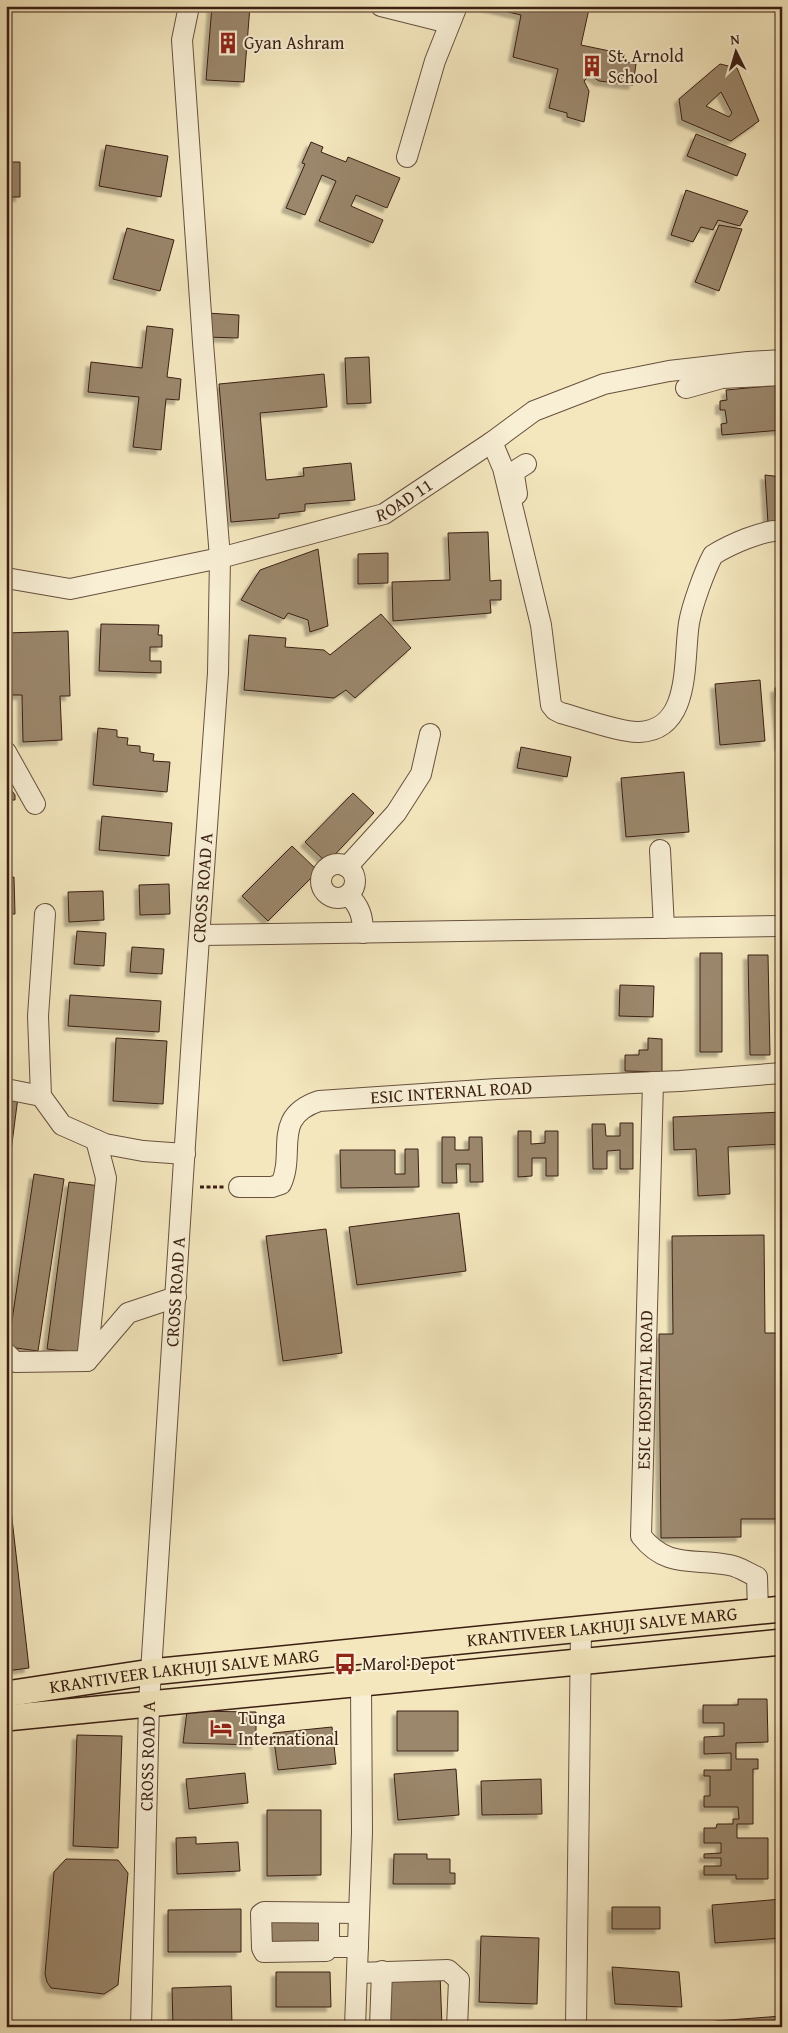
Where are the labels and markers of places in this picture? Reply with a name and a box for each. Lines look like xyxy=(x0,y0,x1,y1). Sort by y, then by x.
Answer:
place label: Gyan Ashram xyxy=(244,29,345,56)
building icon: Gyan Ashram xyxy=(215,30,241,56)
place label: St. Arnold School xyxy=(608,42,684,90)
building icon: St. Arnold School xyxy=(579,53,605,79)
place label: Marol Depot xyxy=(362,1650,456,1677)
bus stop icon: Marol Depot xyxy=(332,1651,358,1677)
place label: Tunga International xyxy=(238,1704,339,1752)
hotel icon: Tunga International xyxy=(208,1715,234,1741)

